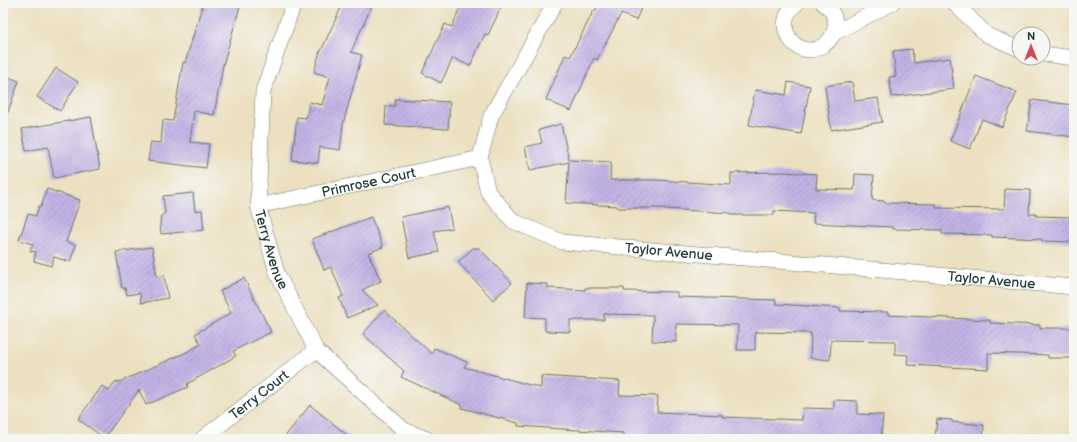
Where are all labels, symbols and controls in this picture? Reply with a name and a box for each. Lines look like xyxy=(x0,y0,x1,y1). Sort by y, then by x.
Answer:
north arrow xyxy=(1011,26,1051,66)
text: N xyxy=(1027,30,1035,43)
street label: Primrose Court xyxy=(320,164,418,201)
street label: Terry Avenue xyxy=(251,208,292,292)
street label: Taylor Avenue xyxy=(624,239,713,264)
street label: Taylor Avenue xyxy=(947,267,1036,292)
street label: Terry Court xyxy=(226,366,292,423)

